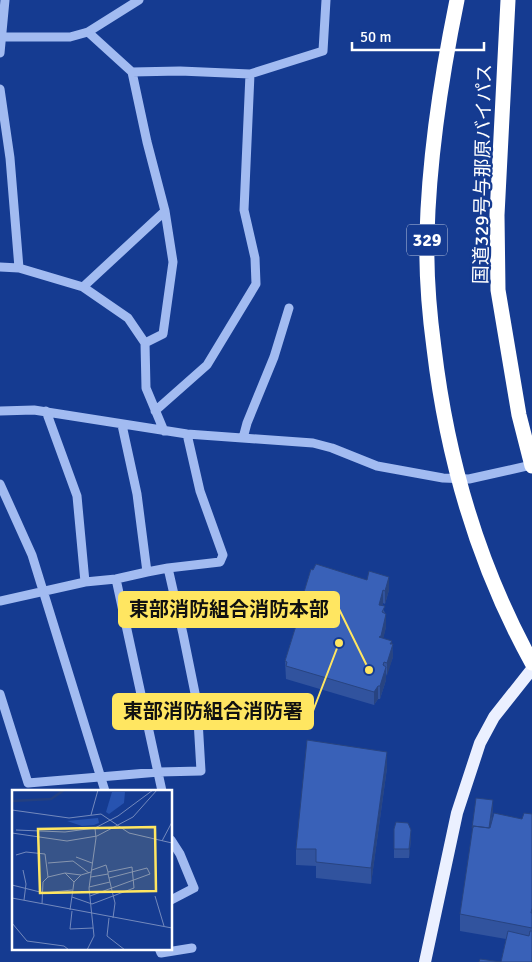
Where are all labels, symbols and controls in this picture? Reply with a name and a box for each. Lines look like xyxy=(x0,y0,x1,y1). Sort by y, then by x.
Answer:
scale bar xyxy=(352,20,484,52)
text: 50 m xyxy=(360,28,391,46)
street label: 国道329号与那原バイパス xyxy=(469,64,497,284)
road number: 329 xyxy=(407,224,447,256)
callout: 東部消防組合消防本部 xyxy=(119,592,339,627)
text: 東部消防組合消防本部 xyxy=(129,597,329,622)
callout: 東部消防組合消防署 xyxy=(113,694,313,729)
text: 東部消防組合消防署 xyxy=(123,699,303,724)
inset map xyxy=(12,790,172,950)

